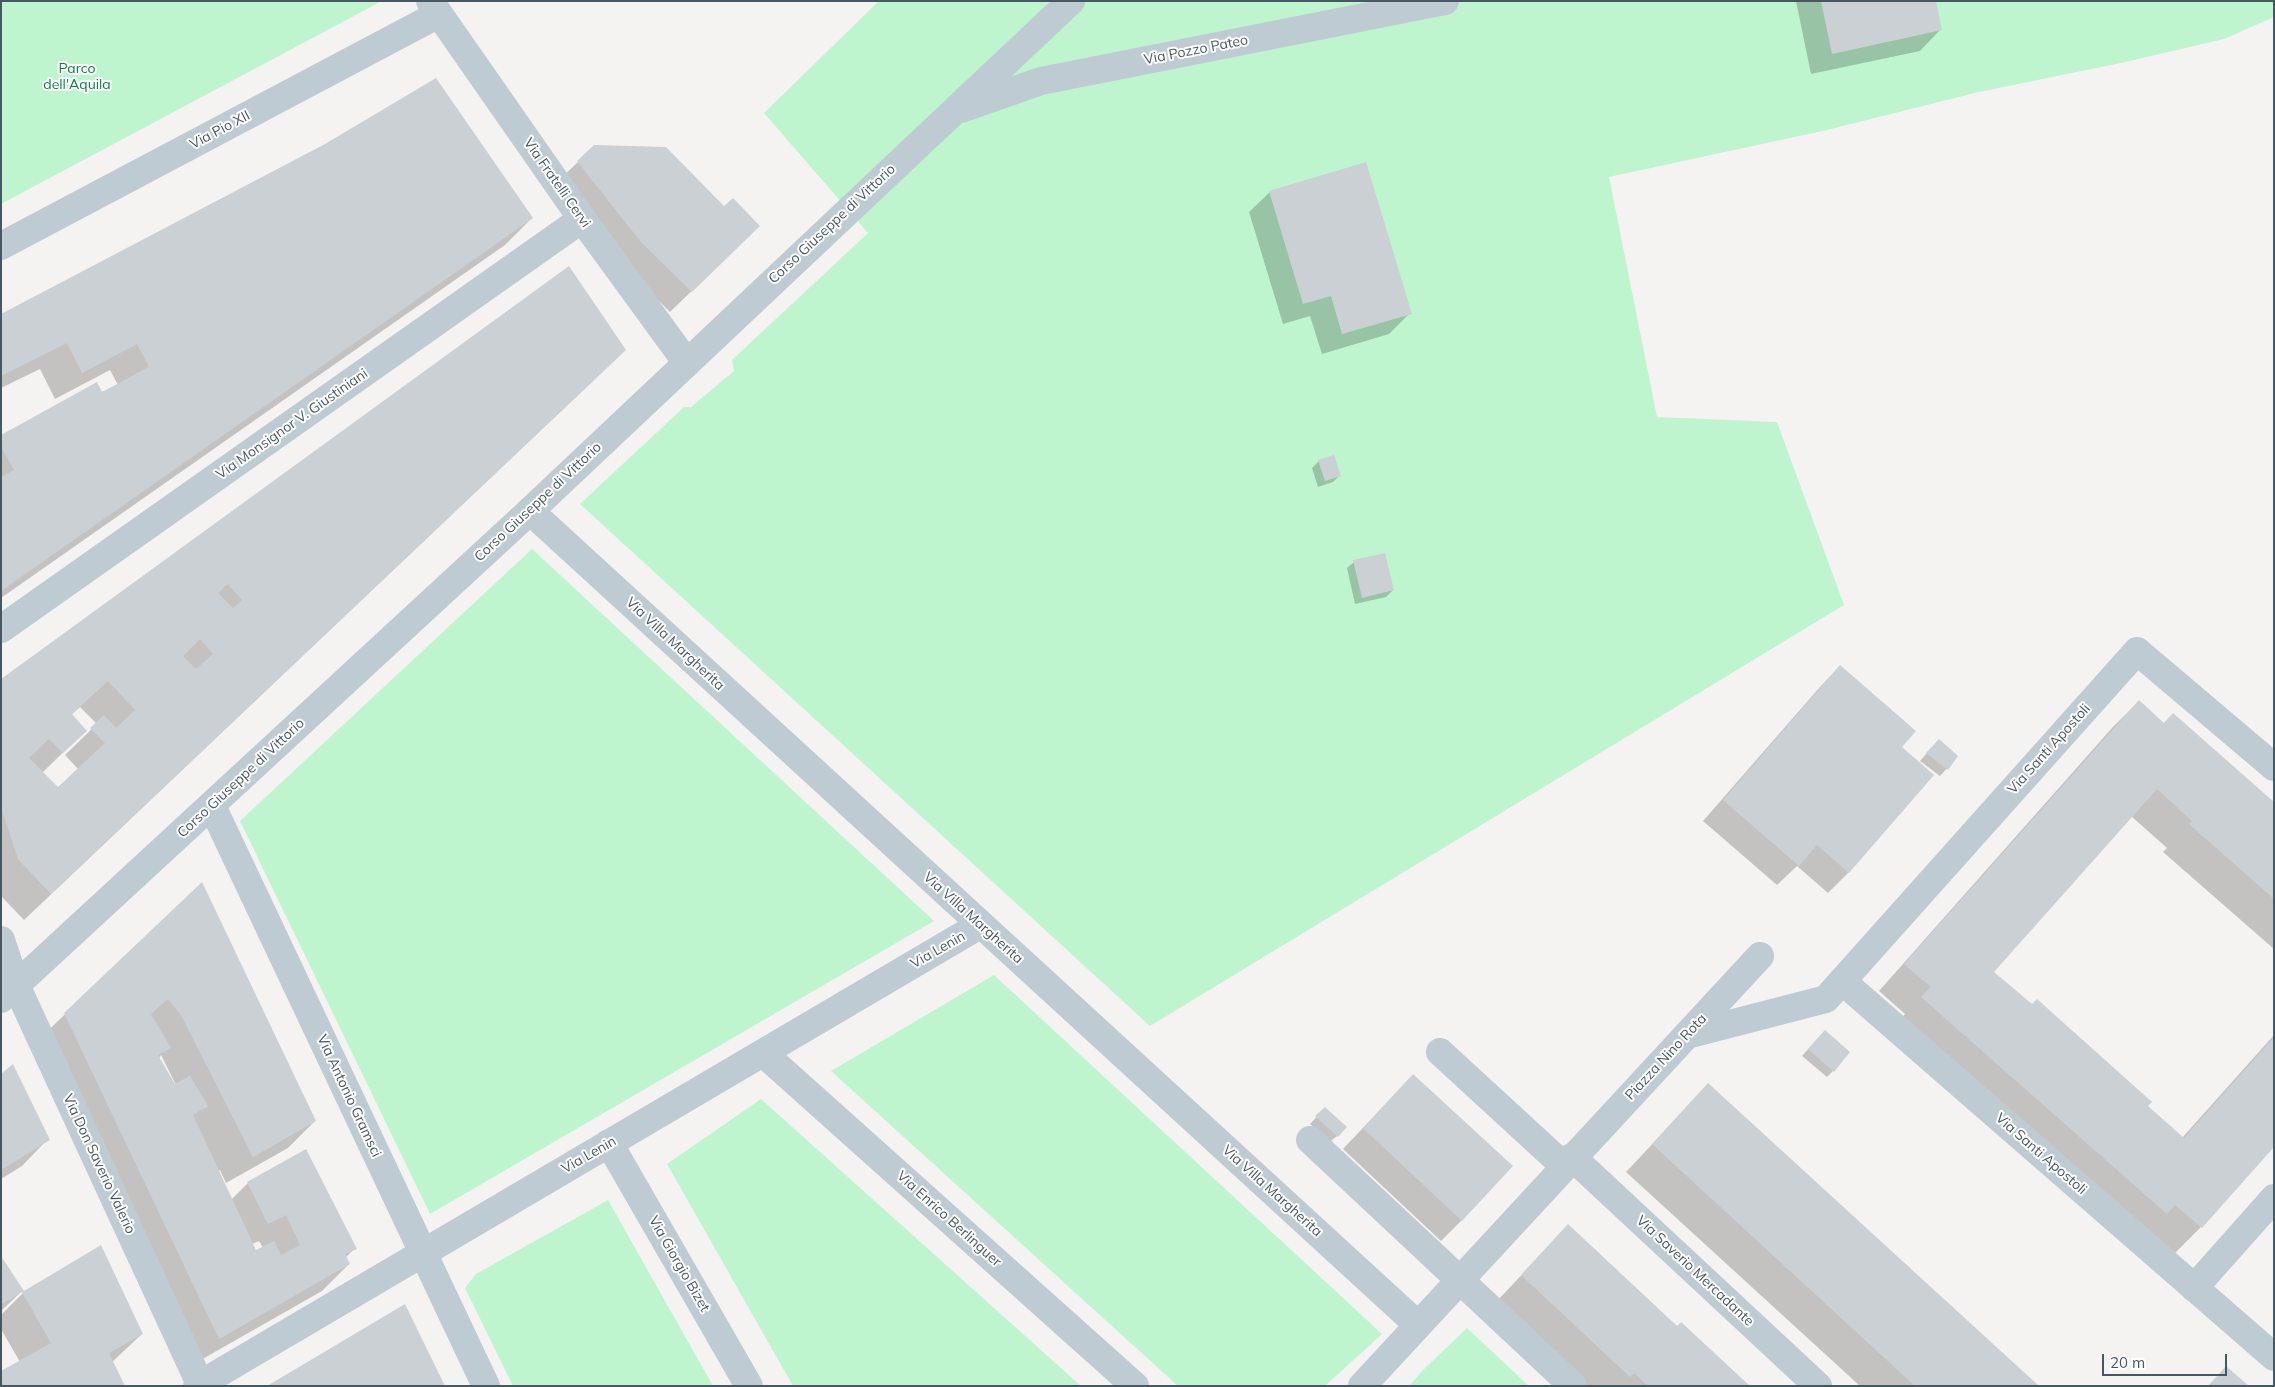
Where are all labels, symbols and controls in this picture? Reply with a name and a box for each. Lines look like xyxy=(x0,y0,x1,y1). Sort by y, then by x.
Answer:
street label: Via Pozzo Pateo xyxy=(1143,32,1249,68)
park label: Parco dell'Aquila xyxy=(43,61,111,94)
street label: Via Pio XII xyxy=(187,107,253,153)
street label: Via Fratelli Cervi xyxy=(520,135,594,231)
street label: Corso Giuseppe di Vittorio xyxy=(765,161,899,287)
street label: Via Monsignor V. Giustiniani xyxy=(213,365,371,483)
street label: Corso Giuseppe di Vittorio xyxy=(471,439,605,565)
street label: Via Villa Margherita xyxy=(622,594,728,694)
street label: Via Santi Apostoli xyxy=(2004,700,2094,798)
street label: Corso Giuseppe di Vittorio xyxy=(174,715,308,841)
street label: Via Villa Margherita xyxy=(920,869,1026,967)
street label: Via Lenin xyxy=(908,928,968,972)
street label: Piazza Nino Rota xyxy=(1622,1010,1710,1104)
street label: Via Antonio Gramsci xyxy=(313,1032,385,1160)
street label: Via Don Saverio Valerio xyxy=(59,1091,139,1237)
street label: Via Santi Apostoli xyxy=(1992,1110,2090,1198)
street label: Via Lenin xyxy=(559,1133,619,1177)
street label: Via Villa Margherita xyxy=(1219,1142,1325,1240)
street label: Via Enrico Berlinguer xyxy=(893,1168,1005,1270)
street label: Via Saverio Mercadante xyxy=(1633,1212,1757,1330)
street label: Via Giorgio Bizet xyxy=(645,1213,713,1315)
scale bar xyxy=(2105,1344,2230,1376)
text: 20 m xyxy=(2110,1353,2145,1372)

